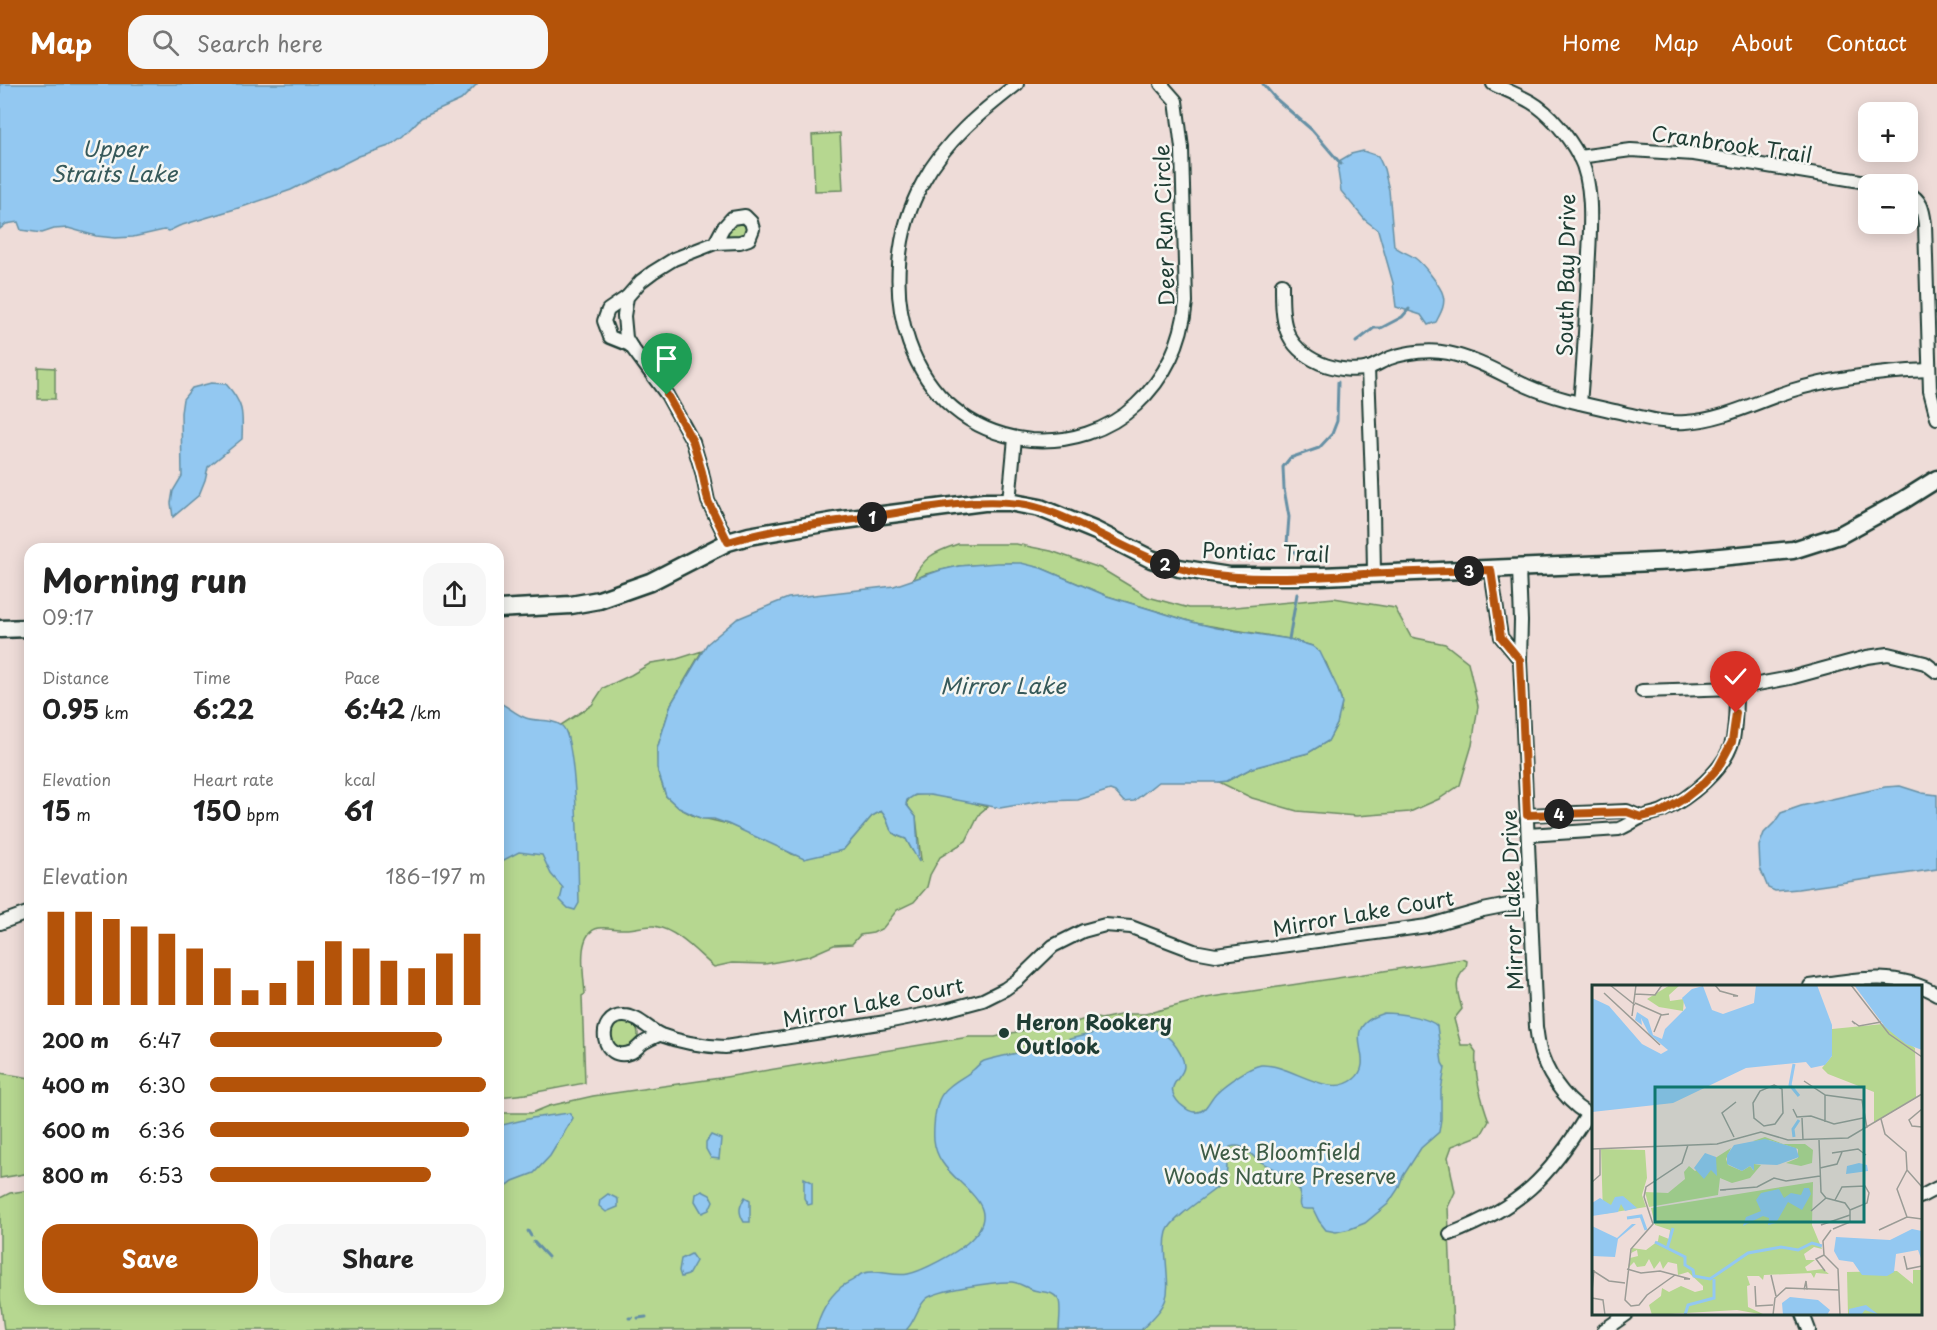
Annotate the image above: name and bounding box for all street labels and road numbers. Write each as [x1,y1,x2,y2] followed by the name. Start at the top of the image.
[1650,116,1814,170] street label: Cranbrook Trail
[1144,144,1182,306] street label: Deer Run Circle
[1548,193,1582,357] street label: South Bay Drive
[1202,533,1330,569] street label: Pontiac Trail
[1492,809,1530,991] street label: Mirror Lake Drive
[1270,880,1456,944] street label: Mirror Lake Court
[780,968,966,1034] street label: Mirror Lake Court

